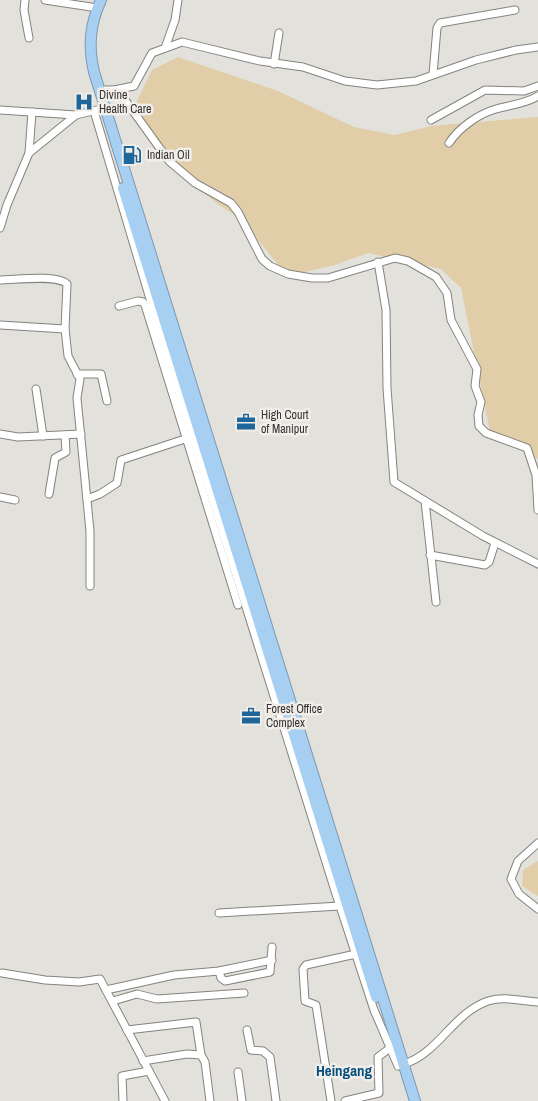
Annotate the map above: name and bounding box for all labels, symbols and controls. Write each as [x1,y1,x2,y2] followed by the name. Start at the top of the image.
[99,87,152,117] place label: Divine Health Care
[73,91,95,113] hospital icon: Divine Health Care
[121,144,143,166] fuel station icon: Indian Oil
[147,147,190,163] place label: Indian Oil
[261,407,309,437] place label: High Court of Manipur
[235,411,257,433] office icon: High Court of Manipur
[266,701,322,731] place label: Forest Office Complex
[240,705,262,727] office icon: Forest Office Complex
[316,1060,373,1081] district label: Heingang

